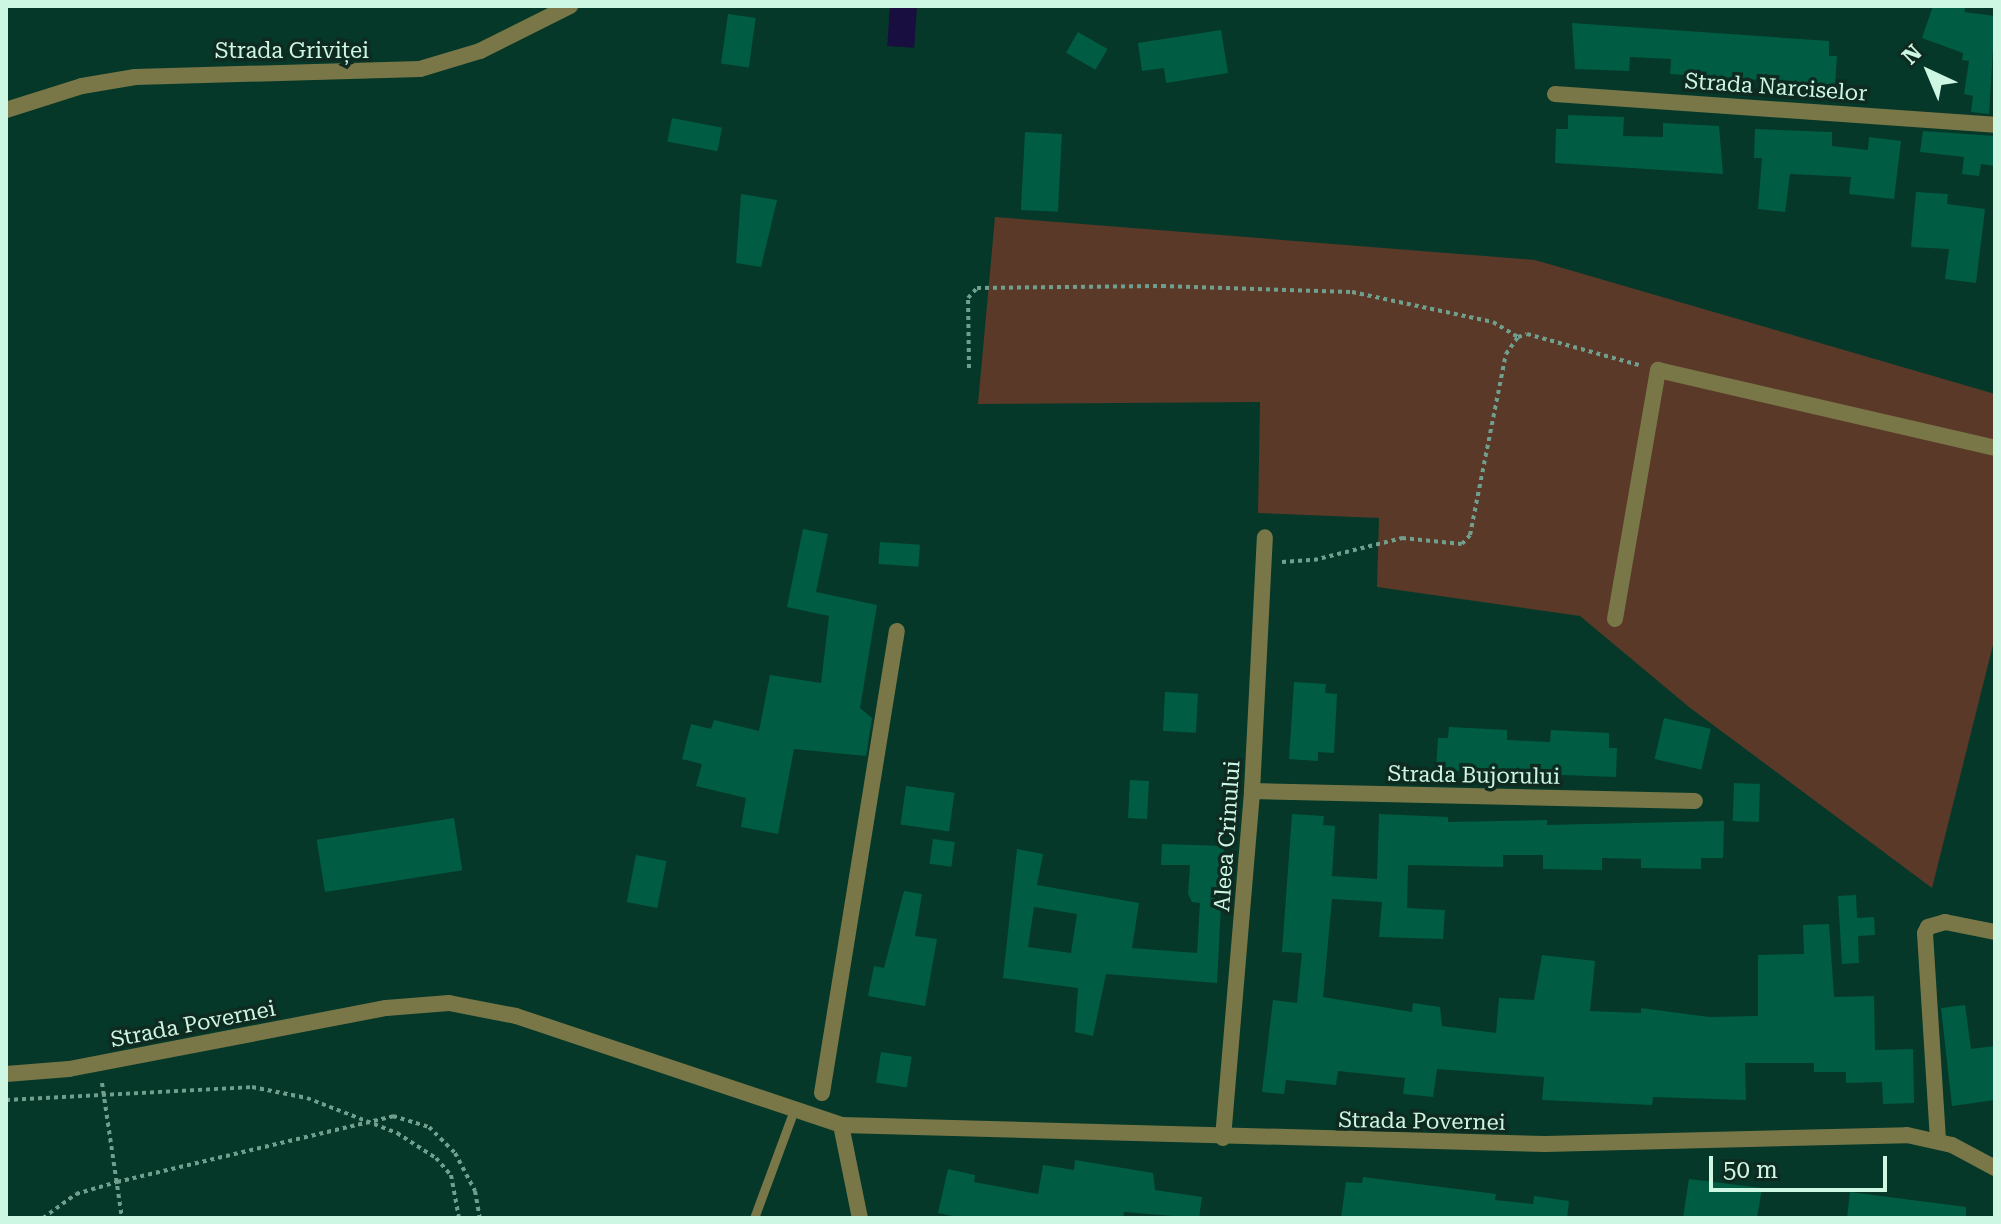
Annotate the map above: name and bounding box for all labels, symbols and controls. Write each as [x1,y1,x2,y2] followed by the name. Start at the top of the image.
[1889,32,1969,112] north arrow
[215,38,369,64] street label: Strada Griviței
[1897,40,1927,69] text: N
[1684,67,1868,107] street label: Strada Narciselor
[1209,760,1245,912] street label: Aleea Crinului
[1388,760,1560,790] street label: Strada Bujorului
[108,995,278,1053] street label: Strada Povernei
[1338,1106,1506,1136] street label: Strada Povernei
[1713,1140,1891,1190] scale bar
[1723,1156,1778,1184] text: 50 m

